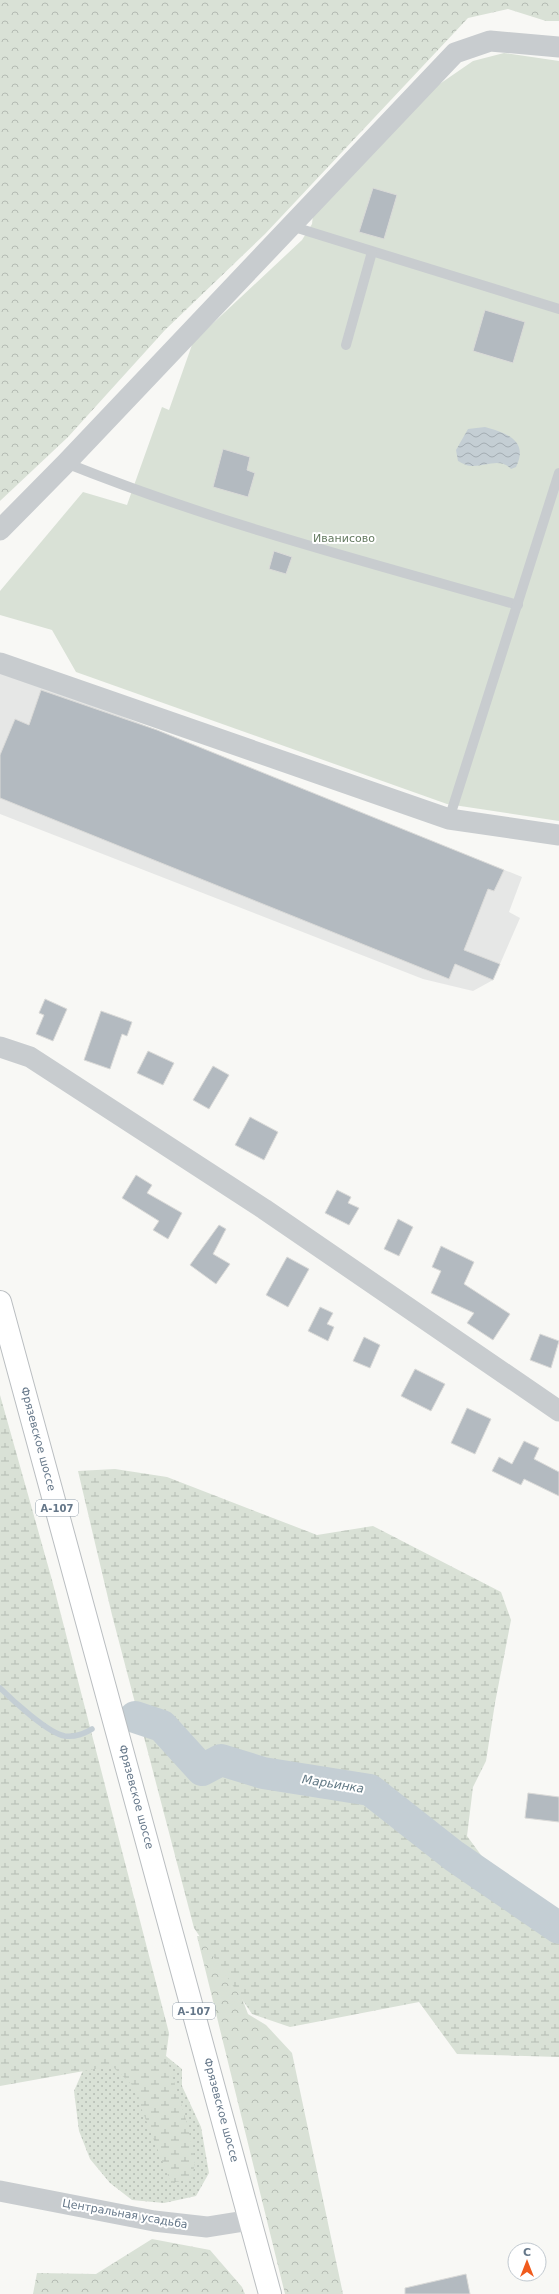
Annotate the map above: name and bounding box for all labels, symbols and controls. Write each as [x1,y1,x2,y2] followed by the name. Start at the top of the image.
[313,532,375,545] park label: Иванисово
[18,1385,58,1493] street label: Фрязевское шоссе
[36,1500,78,1516] road number: А-107
[116,1743,156,1851] street label: Фрязевское шоссе
[301,1772,365,1796] water label: Марьинка
[173,2003,215,2019] road number: А-107
[201,2056,241,2164] street label: Фрязевское шоссе
[61,2197,189,2231] street label: Центральная усадьба
[507,2242,547,2282] north arrow
[523,2246,531,2259] text: С

